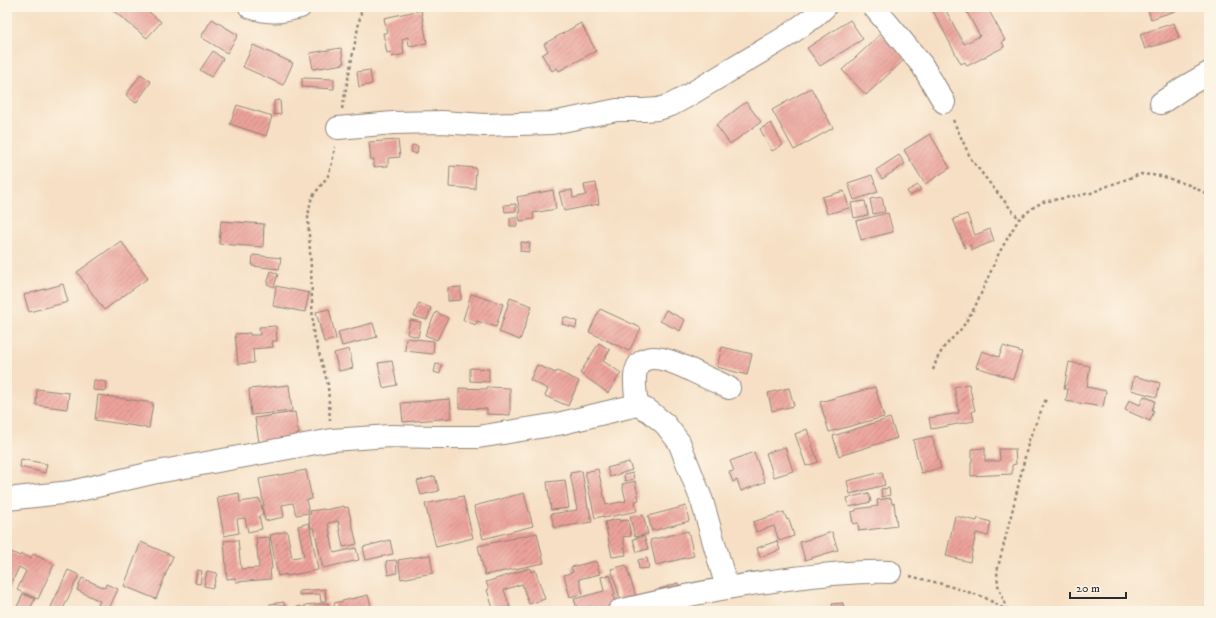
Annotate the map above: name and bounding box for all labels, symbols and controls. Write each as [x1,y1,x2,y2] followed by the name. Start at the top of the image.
[1070,574,1126,600] scale bar
[1076,581,1100,596] text: 20 m

